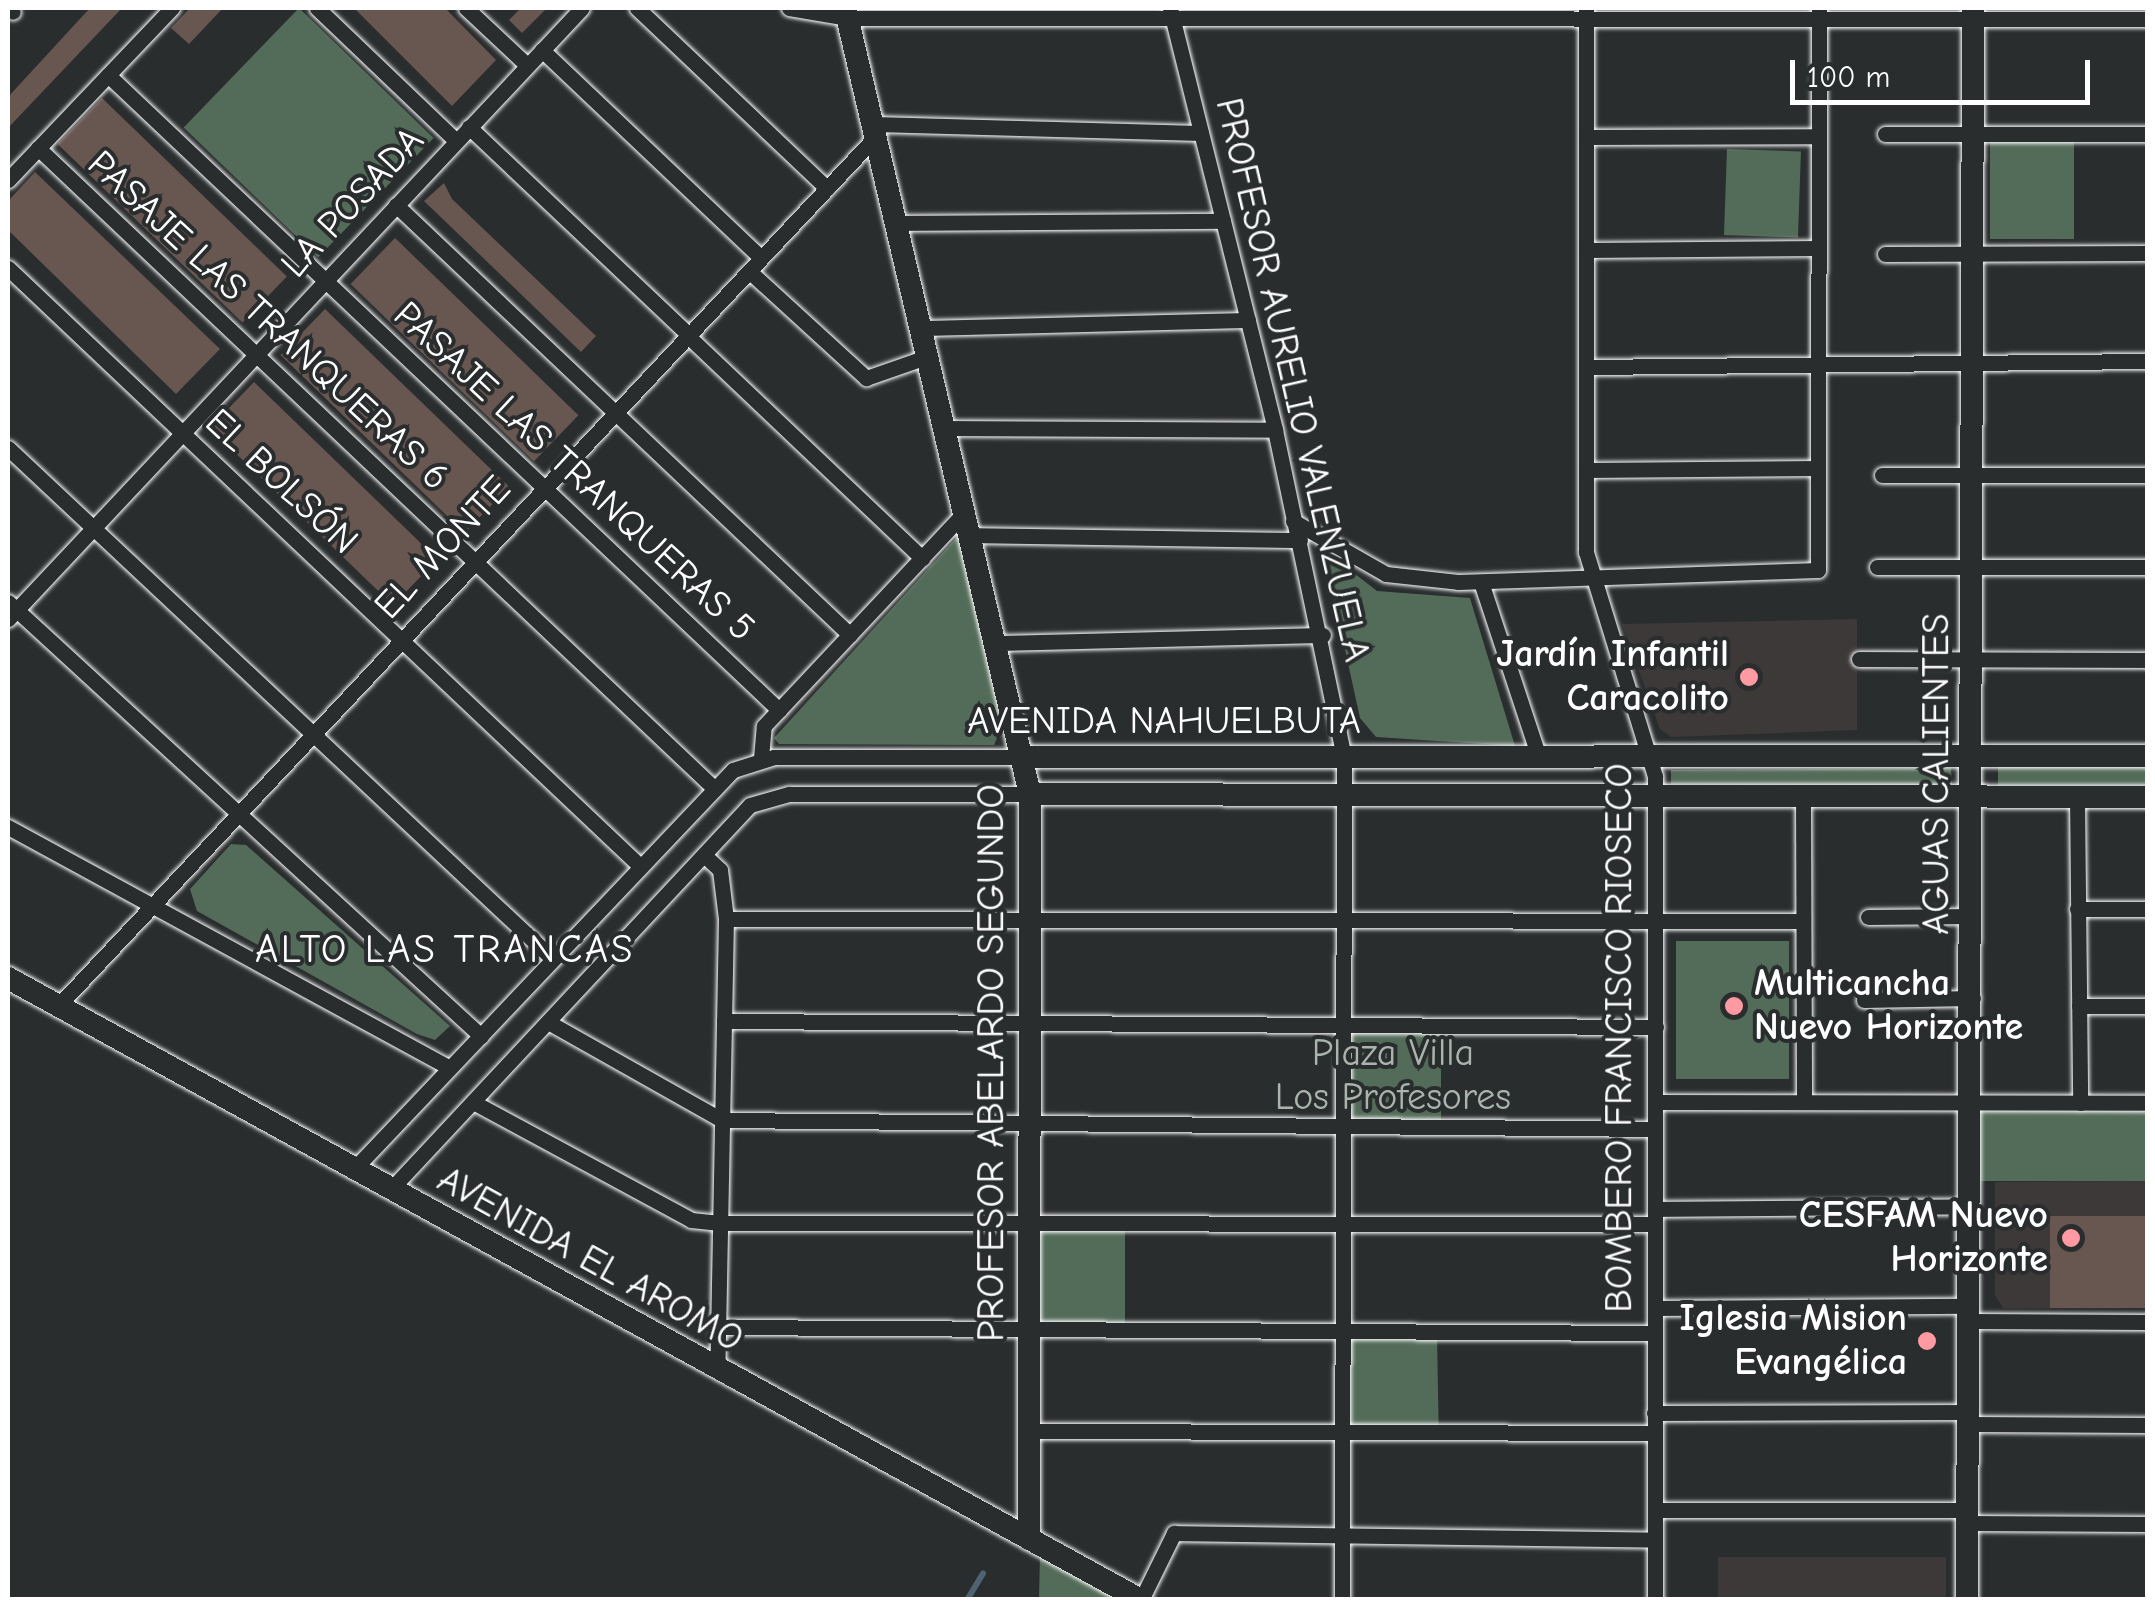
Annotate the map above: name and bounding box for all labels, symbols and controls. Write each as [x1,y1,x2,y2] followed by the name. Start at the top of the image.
[1795,40,2095,102] scale bar
[1807,60,1890,95] text: 100 m
[1205,94,1379,666] street label: PROFESOR AURELIO VALENZUELA
[272,119,434,287] street label: LA POSADA
[78,142,458,500] street label: PASAJE LAS TRANQUERAS 6
[384,293,764,651] street label: PASAJE LAS TRANQUERAS 5
[195,400,367,564] street label: EL BOLSÓN
[365,467,521,629] street label: EL MONTE
[1914,613,1960,935] street label: AGUAS CALIENTES
[1496,632,1729,722] place label: Jardín Infantil Caracolito
[1738,666,1760,688] marker: Jardín Infantil Caracolito
[967,699,1361,745] street label: AVENIDA NAHUELBUTA
[1597,763,1643,1313] street label: BOMBERO FRANCISCO RIOSECO
[969,784,1015,1342] street label: PROFESOR ABELARDO SEGUNDO
[255,925,635,973] district label: ALTO LAS TRANCAS
[1754,961,2023,1050] place label: Multicancha Nuevo Horizonte
[1723,995,1745,1017] marker: Multicancha Nuevo Horizonte
[1275,1031,1511,1120] park label: Plaza Villa Los Profesores
[429,1157,751,1363] street label: AVENIDA EL AROMO
[1799,1193,2048,1282] place label: CESFAM Nuevo Horizonte
[2058,1225,2084,1251] marker: CESFAM Nuevo Horizonte
[1679,1296,1907,1386] place label: Iglesia Mision Evangélica
[1916,1330,1938,1352] marker: Iglesia Mision Evangélica

